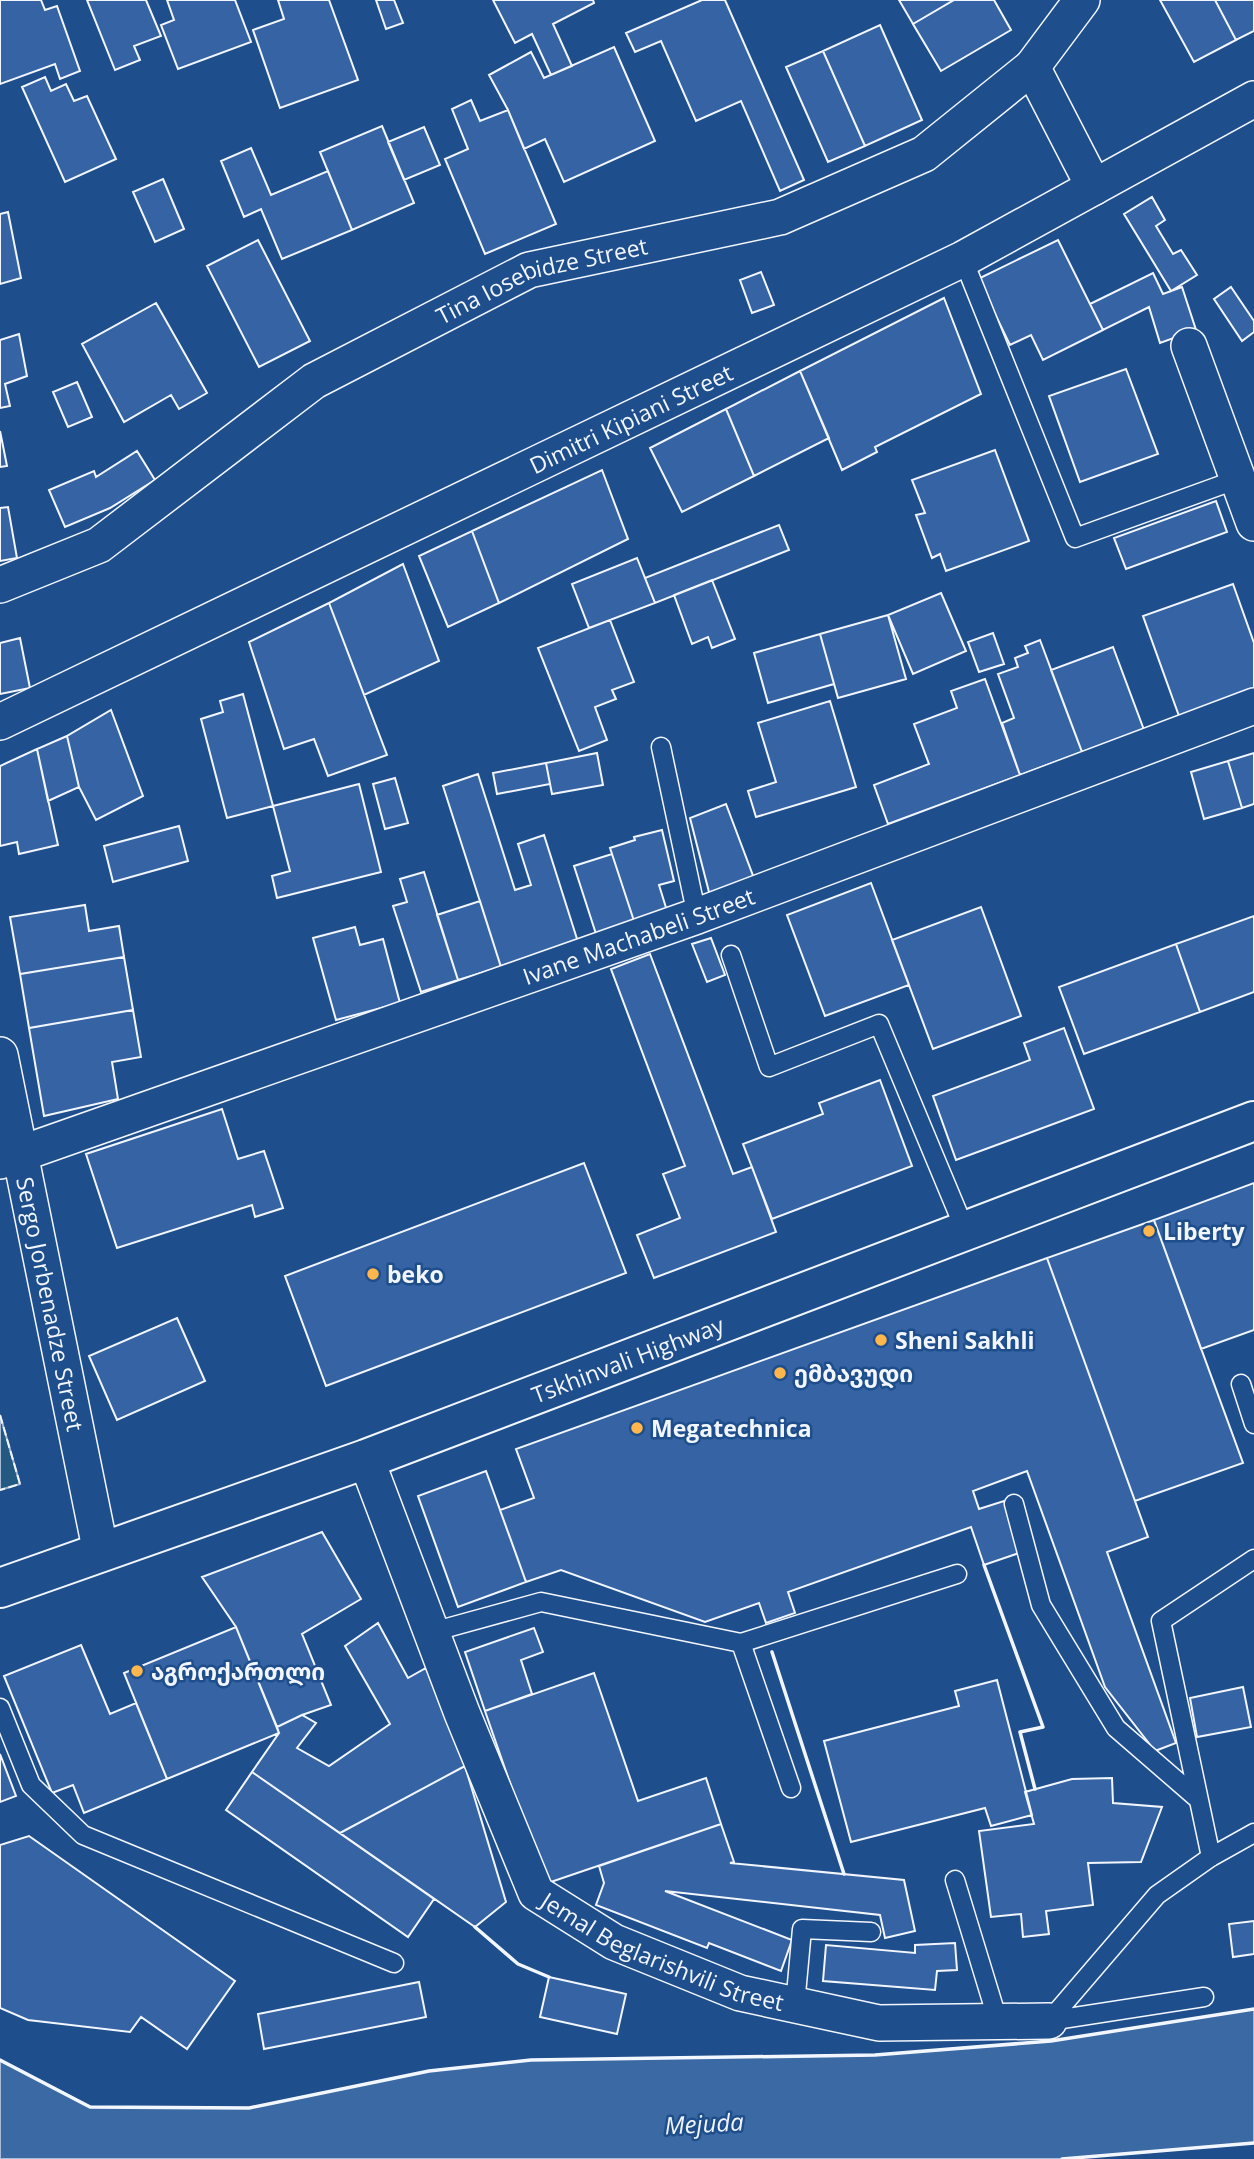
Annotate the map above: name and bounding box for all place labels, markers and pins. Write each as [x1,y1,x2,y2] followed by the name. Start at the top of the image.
[1163,1215,1246,1247] place label: Liberty
[1141,1223,1157,1239] marker: Liberty
[387,1258,444,1290] place label: beko
[365,1266,381,1282] marker: beko
[895,1324,1034,1356] place label: Sheni Sakhli
[873,1332,889,1348] marker: Sheni Sakhli
[794,1357,913,1389] place label: ემბავუდი
[772,1365,788,1381] marker: ემბავუდი
[651,1412,812,1444] place label: Megatechnica
[629,1420,645,1436] marker: Megatechnica
[151,1655,325,1687] place label: აგროქართლი
[129,1663,145,1679] marker: აგროქართლი

